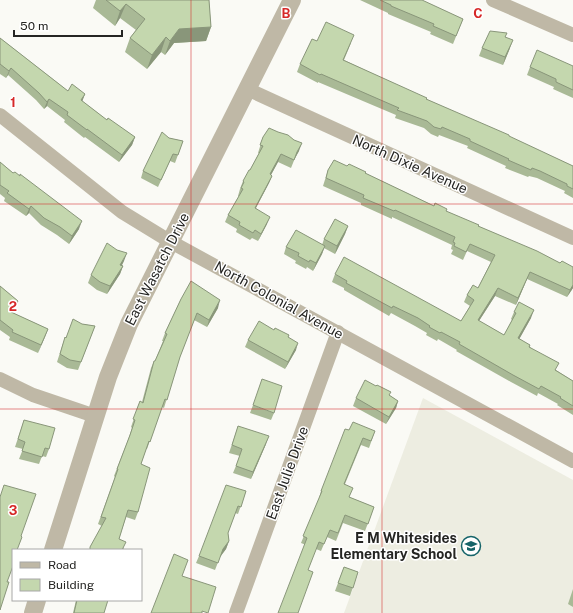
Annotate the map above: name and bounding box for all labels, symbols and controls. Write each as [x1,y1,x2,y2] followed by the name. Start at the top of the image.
[282,6,291,21] text: B
[473,6,483,21] text: C
[14,12,122,38] scale bar
[20,19,48,33] text: 50 m
[10,95,16,110] text: 1
[350,131,470,197] street label: North Dixie Avenue
[122,210,192,328] street label: East Wasatch Drive
[212,258,346,342] street label: North Colonial Avenue
[9,299,17,314] text: 2
[263,424,311,522] street label: East Julie Drive
[9,503,18,518] text: 3
[330,530,457,562] place label: E M Whitesides Elementary School
[460,535,482,557] school or university icon: E M Whitesides Elementary School
[12,549,142,601] legend
[48,558,76,572] text: Road
[48,578,94,592] text: Building

